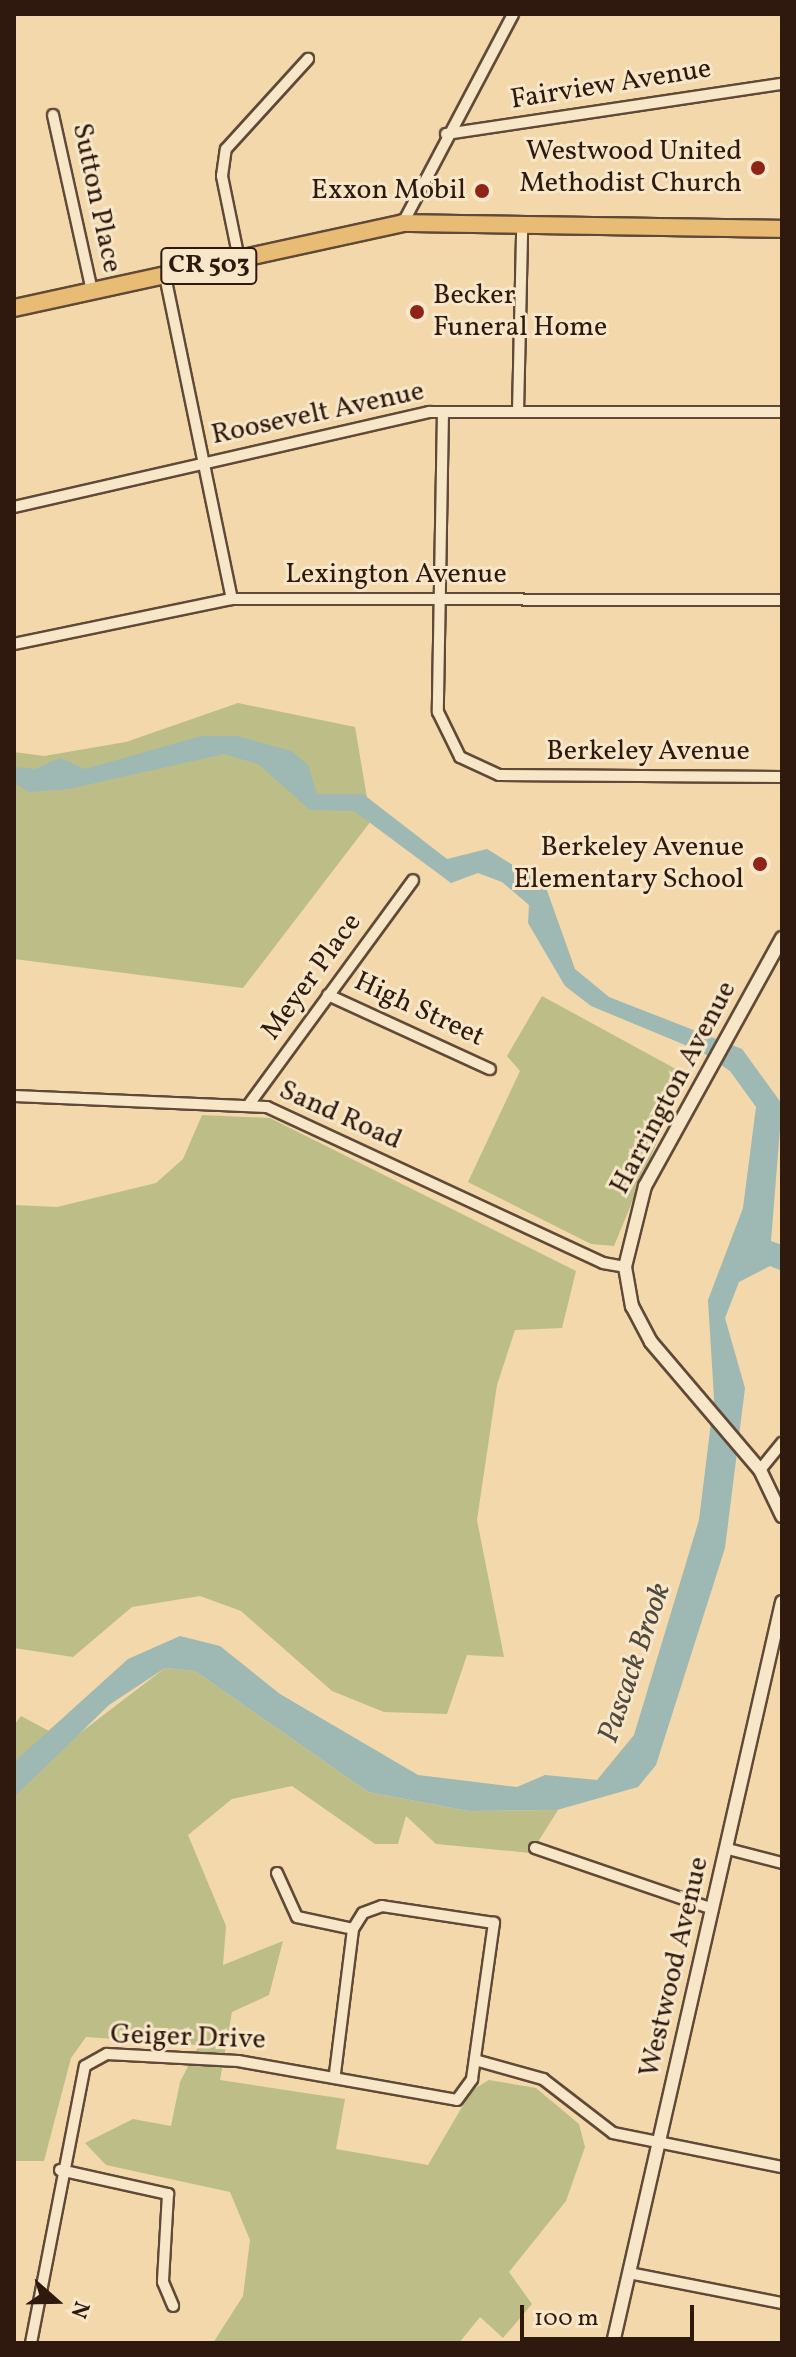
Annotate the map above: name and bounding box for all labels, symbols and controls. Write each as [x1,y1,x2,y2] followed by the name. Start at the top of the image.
[508,52,714,118] street label: Fairview Avenue
[64,120,128,276] street label: Sutton Place
[519,135,742,201] place label: Westwood United Methodist Church
[749,159,767,177] marker: Westwood United Methodist Church
[311,174,466,208] place label: Exxon Mobil
[473,182,491,200] marker: Exxon Mobil
[159,244,259,288] road number: CR 503
[433,279,607,345] place label: Becker Funeral Home
[408,303,426,321] marker: Becker Funeral Home
[209,375,427,453] street label: Roosevelt Avenue
[285,558,507,592] street label: Lexington Avenue
[546,735,750,769] street label: Berkeley Avenue
[513,831,744,897] place label: Berkeley Avenue Elementary School
[751,855,769,873] marker: Berkeley Avenue Elementary School
[255,907,369,1047] street label: Meyer Place
[349,965,489,1055] street label: High Street
[604,976,744,1200] street label: Harrington Avenue
[273,1074,407,1158] street label: Sand Road
[591,1578,679,1748] water label: Pascack Brook
[633,1854,717,2080] street label: Westwood Avenue
[110,2018,266,2058] street label: Geiger Drive
[16,2261,96,2341] north arrow
[524,2289,698,2339] scale bar
[62,2297,96,2322] text: N
[534,2302,599,2336] text: 100 m

